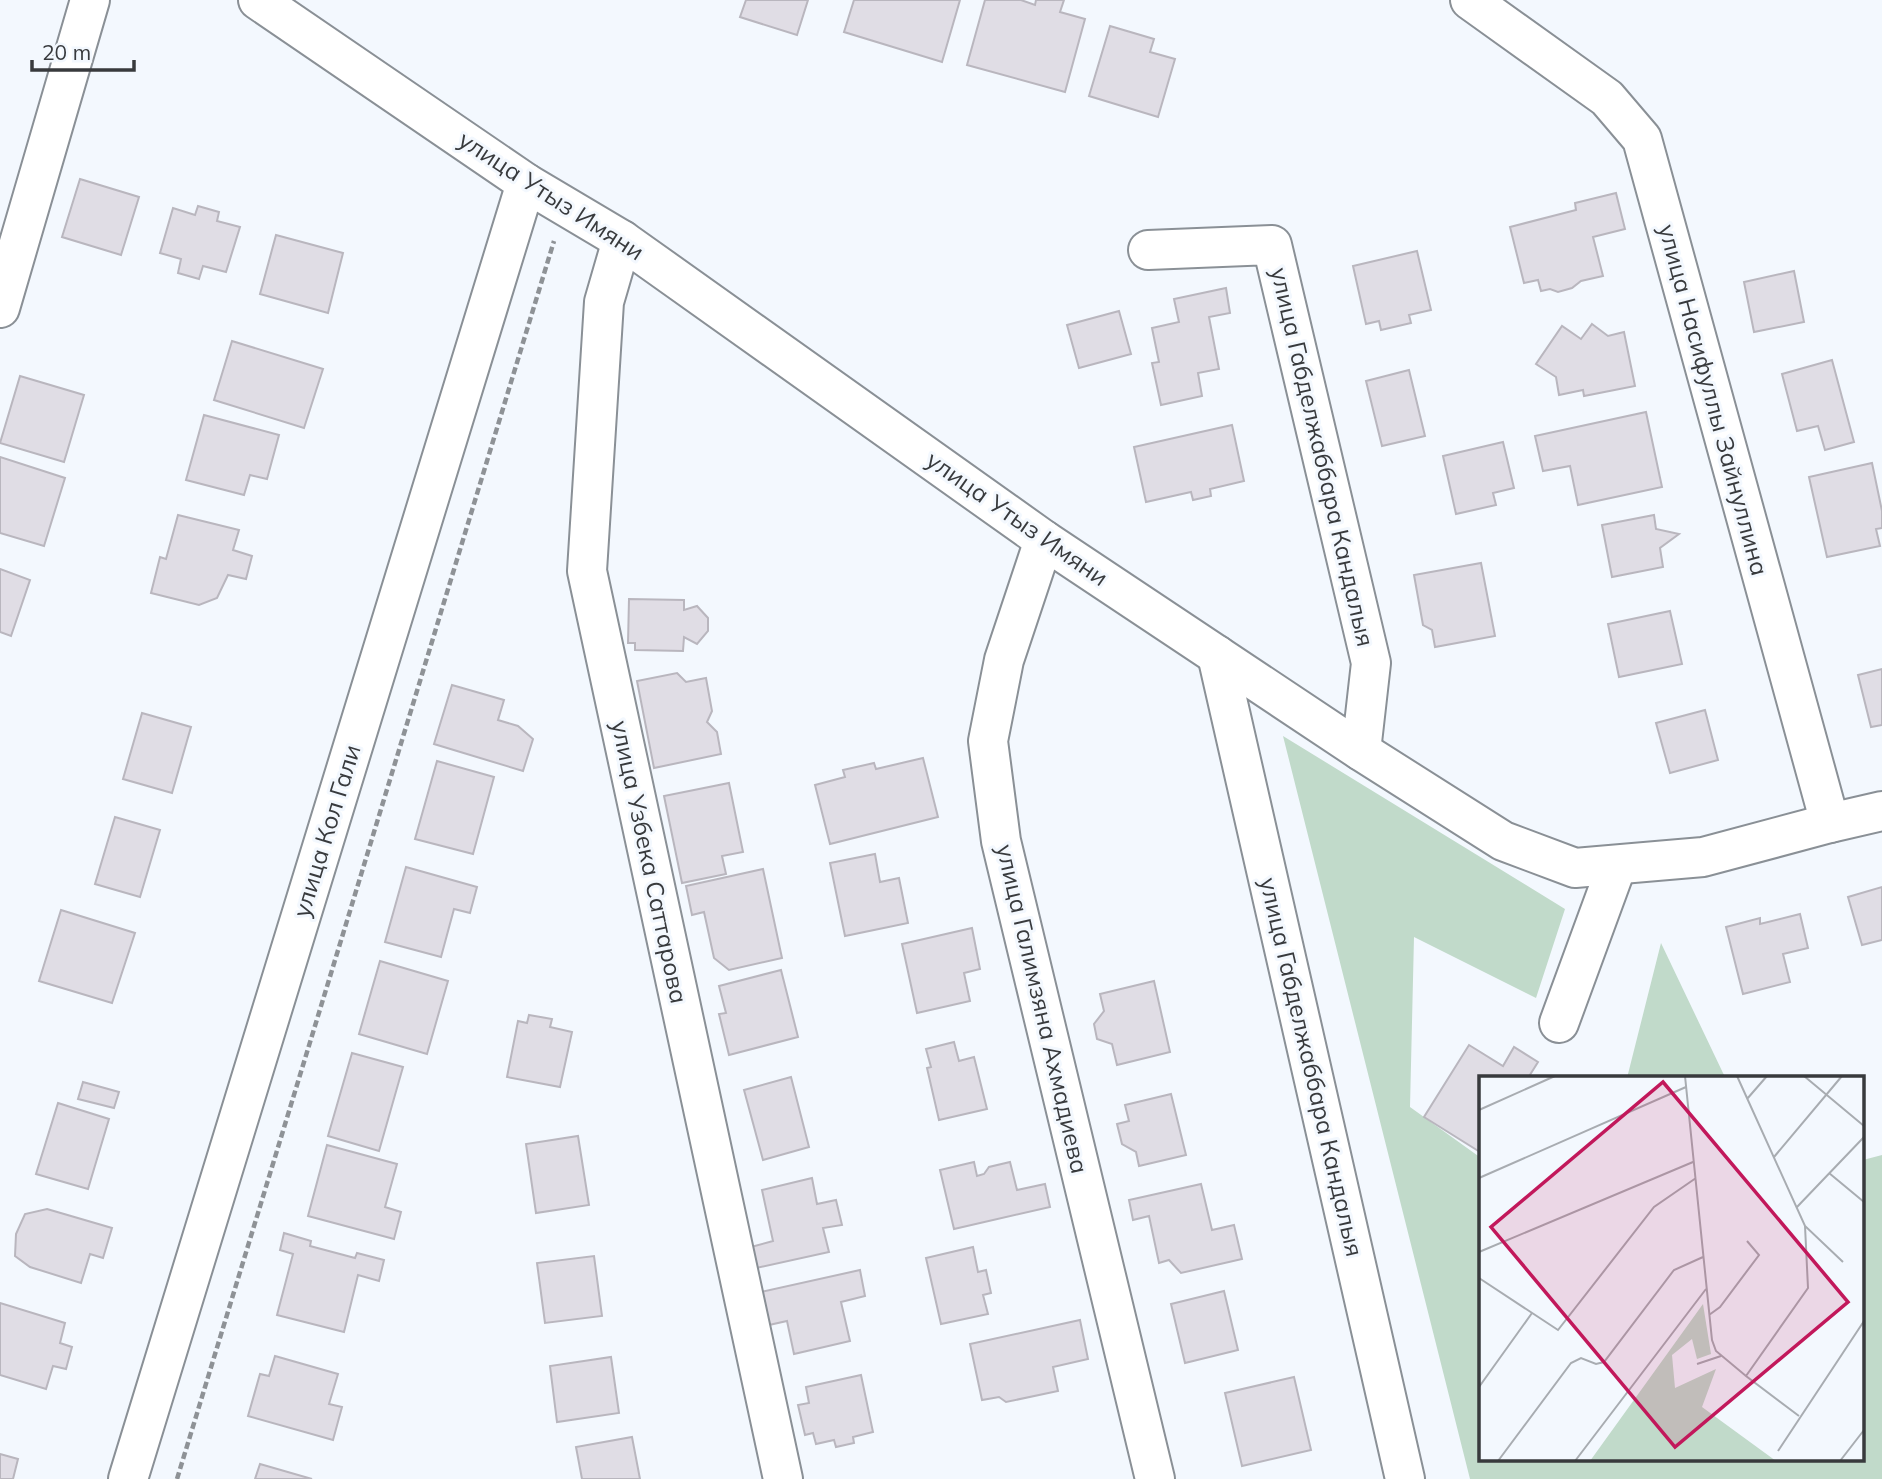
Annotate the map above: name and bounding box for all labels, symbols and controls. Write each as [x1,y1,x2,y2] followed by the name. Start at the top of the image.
[32,28,133,72] scale bar
[42,39,91,65] text: 20 m
[453,124,650,266] street label: улица Утыз Имяни
[1653,221,1775,579] street label: улица Насифуллы Зайнуллина
[1265,264,1381,649] street label: улица Габделжаббара Кандалыя
[921,444,1114,592] street label: улица Утыз Имяни
[605,717,695,1006] street label: улица Узбека Саттарова
[286,741,367,921] street label: улица Кол Гали
[990,841,1096,1176] street label: улица Галимзяна Ахмадиева
[1254,874,1370,1259] street label: улица Габделжаббара Кандалыя
[1479,1076,1864,1462] inset map

